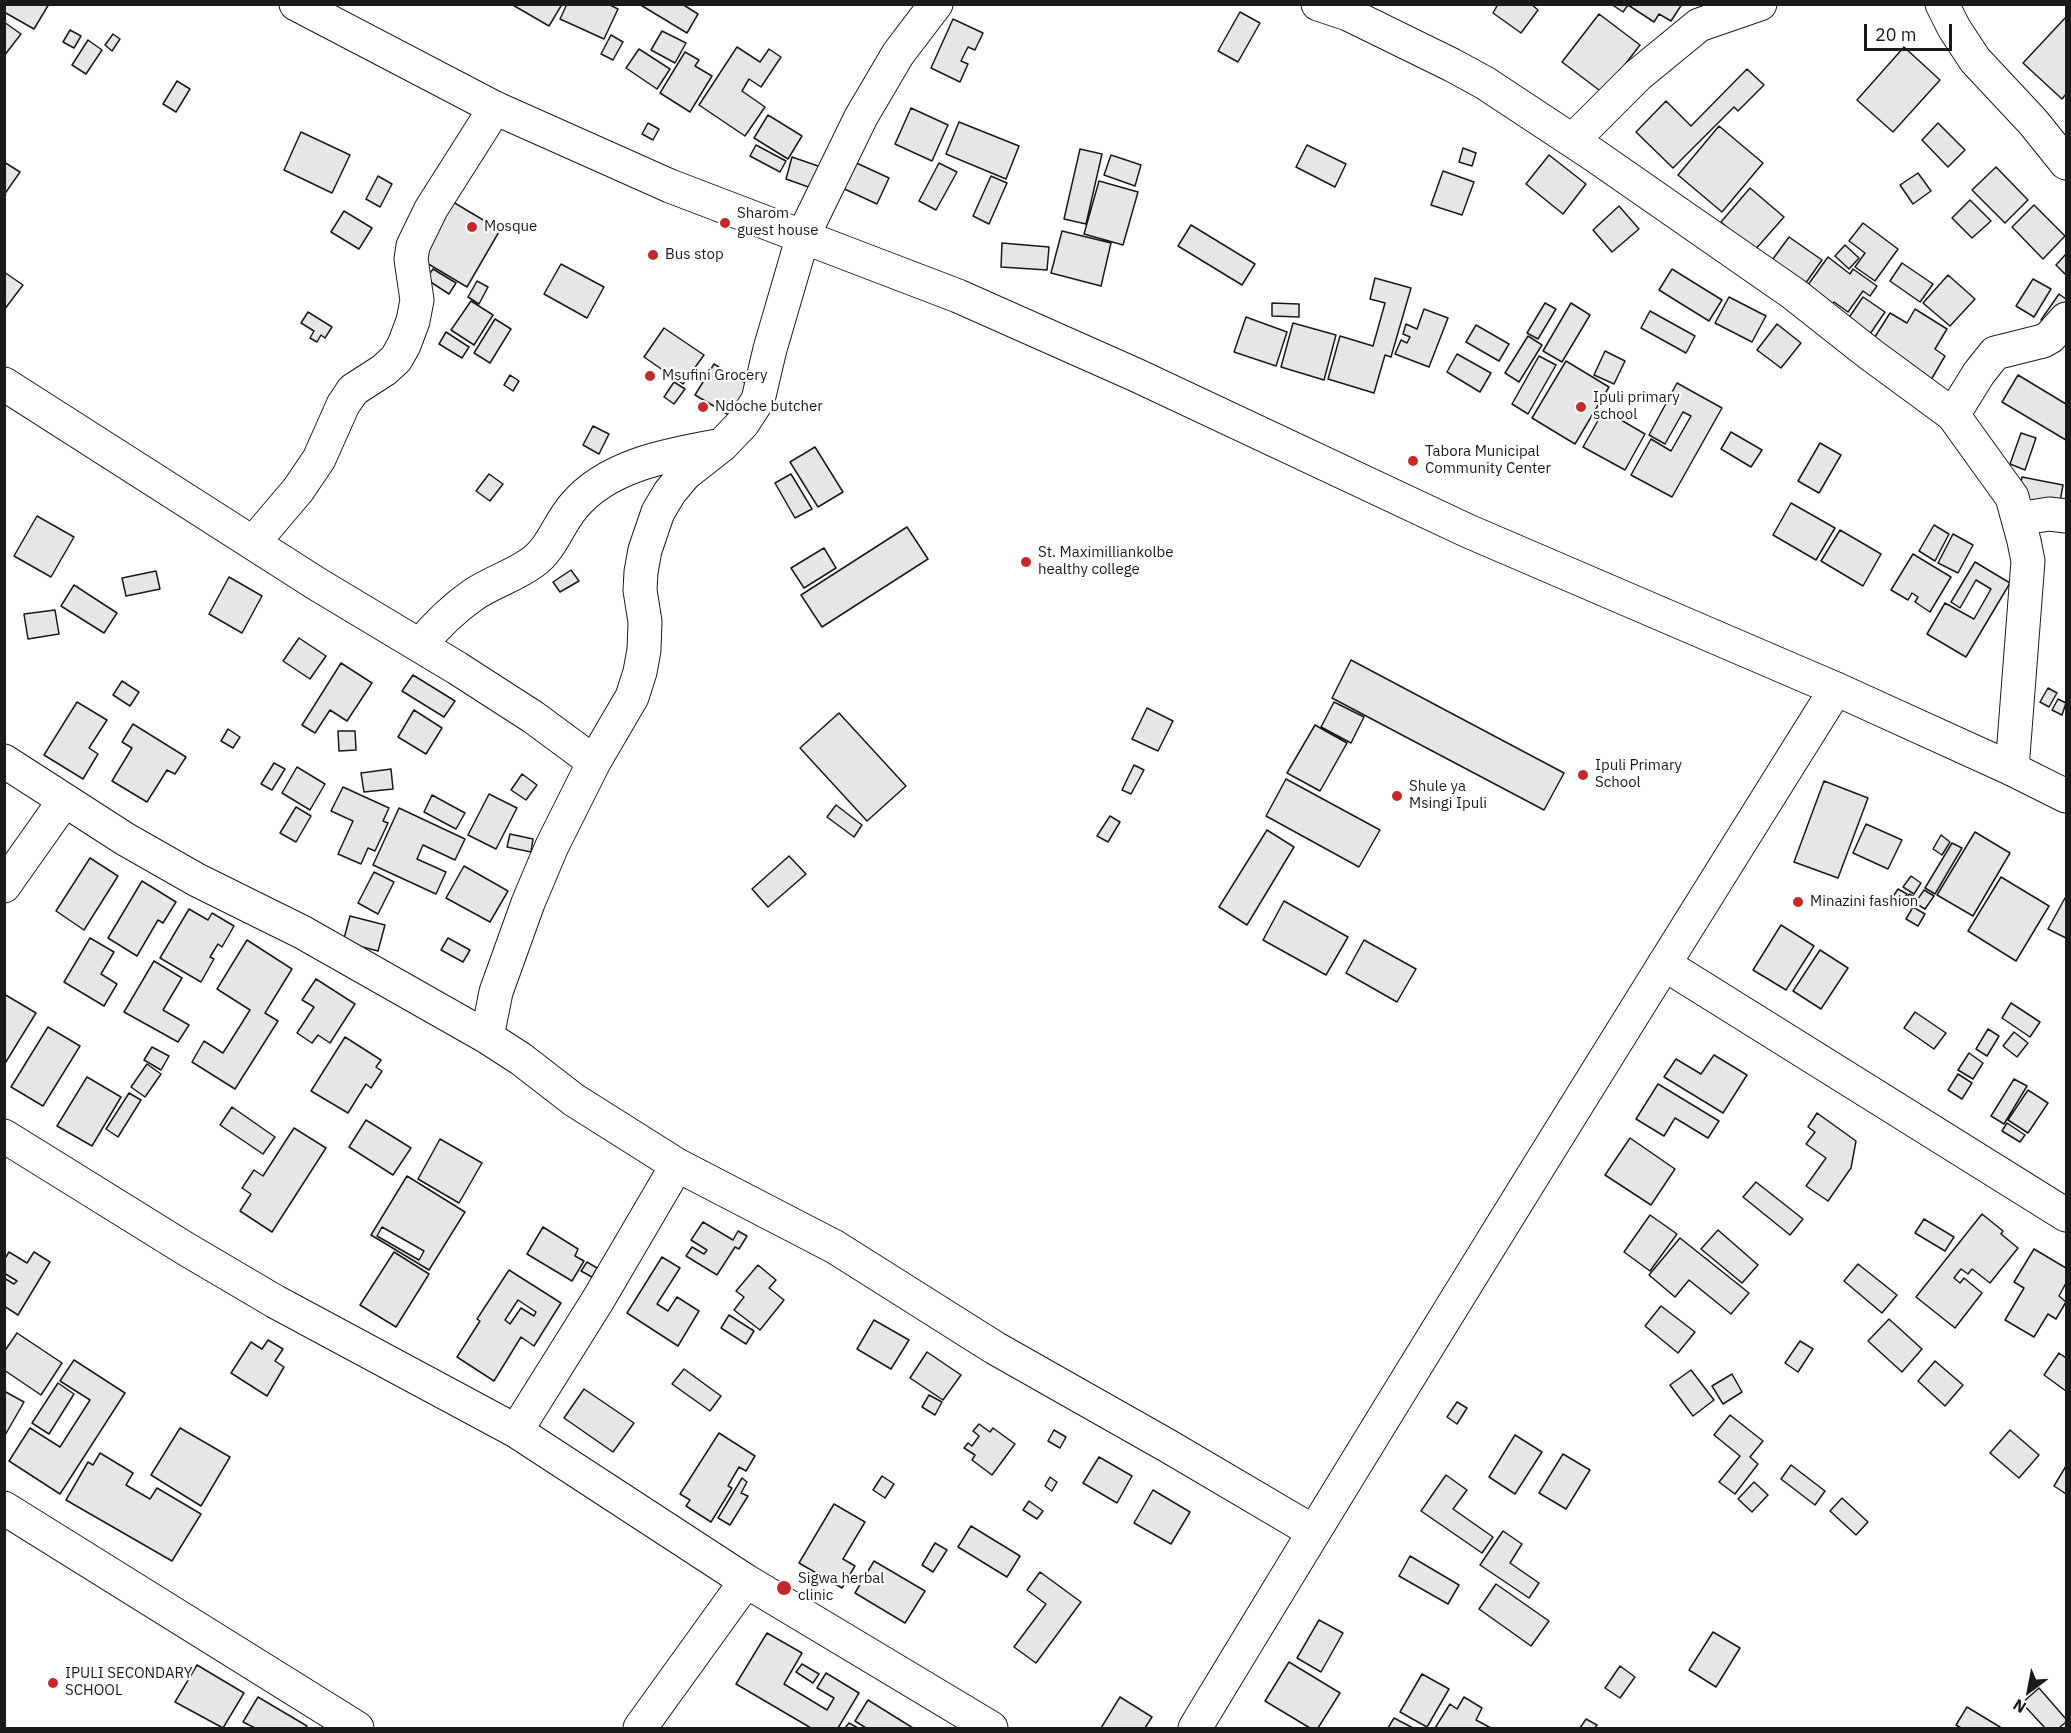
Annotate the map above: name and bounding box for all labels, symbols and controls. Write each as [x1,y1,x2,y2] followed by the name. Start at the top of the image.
[1867,12,1956,50] scale bar
[1875,23,1917,46] text: 20 m
[737,205,819,240] place label: Sharom guest house
[718,216,732,230] marker: Sharom guest house
[484,218,537,236] place label: Mosque
[465,220,479,234] marker: Mosque
[665,246,724,264] place label: Bus stop
[646,248,660,262] marker: Bus stop
[662,367,767,385] place label: Msufini Grocery
[643,369,657,383] marker: Msufini Grocery
[1593,389,1680,424] place label: Ipuli primary school
[715,398,823,416] place label: Ndoche butcher
[696,400,710,414] marker: Ndoche butcher
[1574,400,1588,414] marker: Ipuli primary school
[1425,443,1551,478] place label: Tabora Municipal Community Center
[1406,454,1420,468] marker: Tabora Municipal Community Center
[1038,544,1173,579] place label: St. Maximilliankolbe healthy college
[1019,555,1033,569] marker: St. Maximilliankolbe healthy college
[1595,757,1682,792] place label: Ipuli Primary School
[1576,768,1590,782] marker: Ipuli Primary School
[1409,778,1487,813] place label: Shule ya Msingi Ipuli
[1390,789,1404,803] marker: Shule ya Msingi Ipuli
[1810,893,1918,911] place label: Minazini fashion
[1791,895,1805,909] marker: Minazini fashion
[798,1570,884,1605] place label: Sigwa herbal clinic
[775,1579,793,1597] marker: Sigwa herbal clinic
[1999,1661,2059,1721] north arrow
[65,1665,193,1700] place label: IPULI SECONDARY SCHOOL
[46,1676,60,1690] marker: IPULI SECONDARY SCHOOL
[2009,1695,2030,1718] text: N

